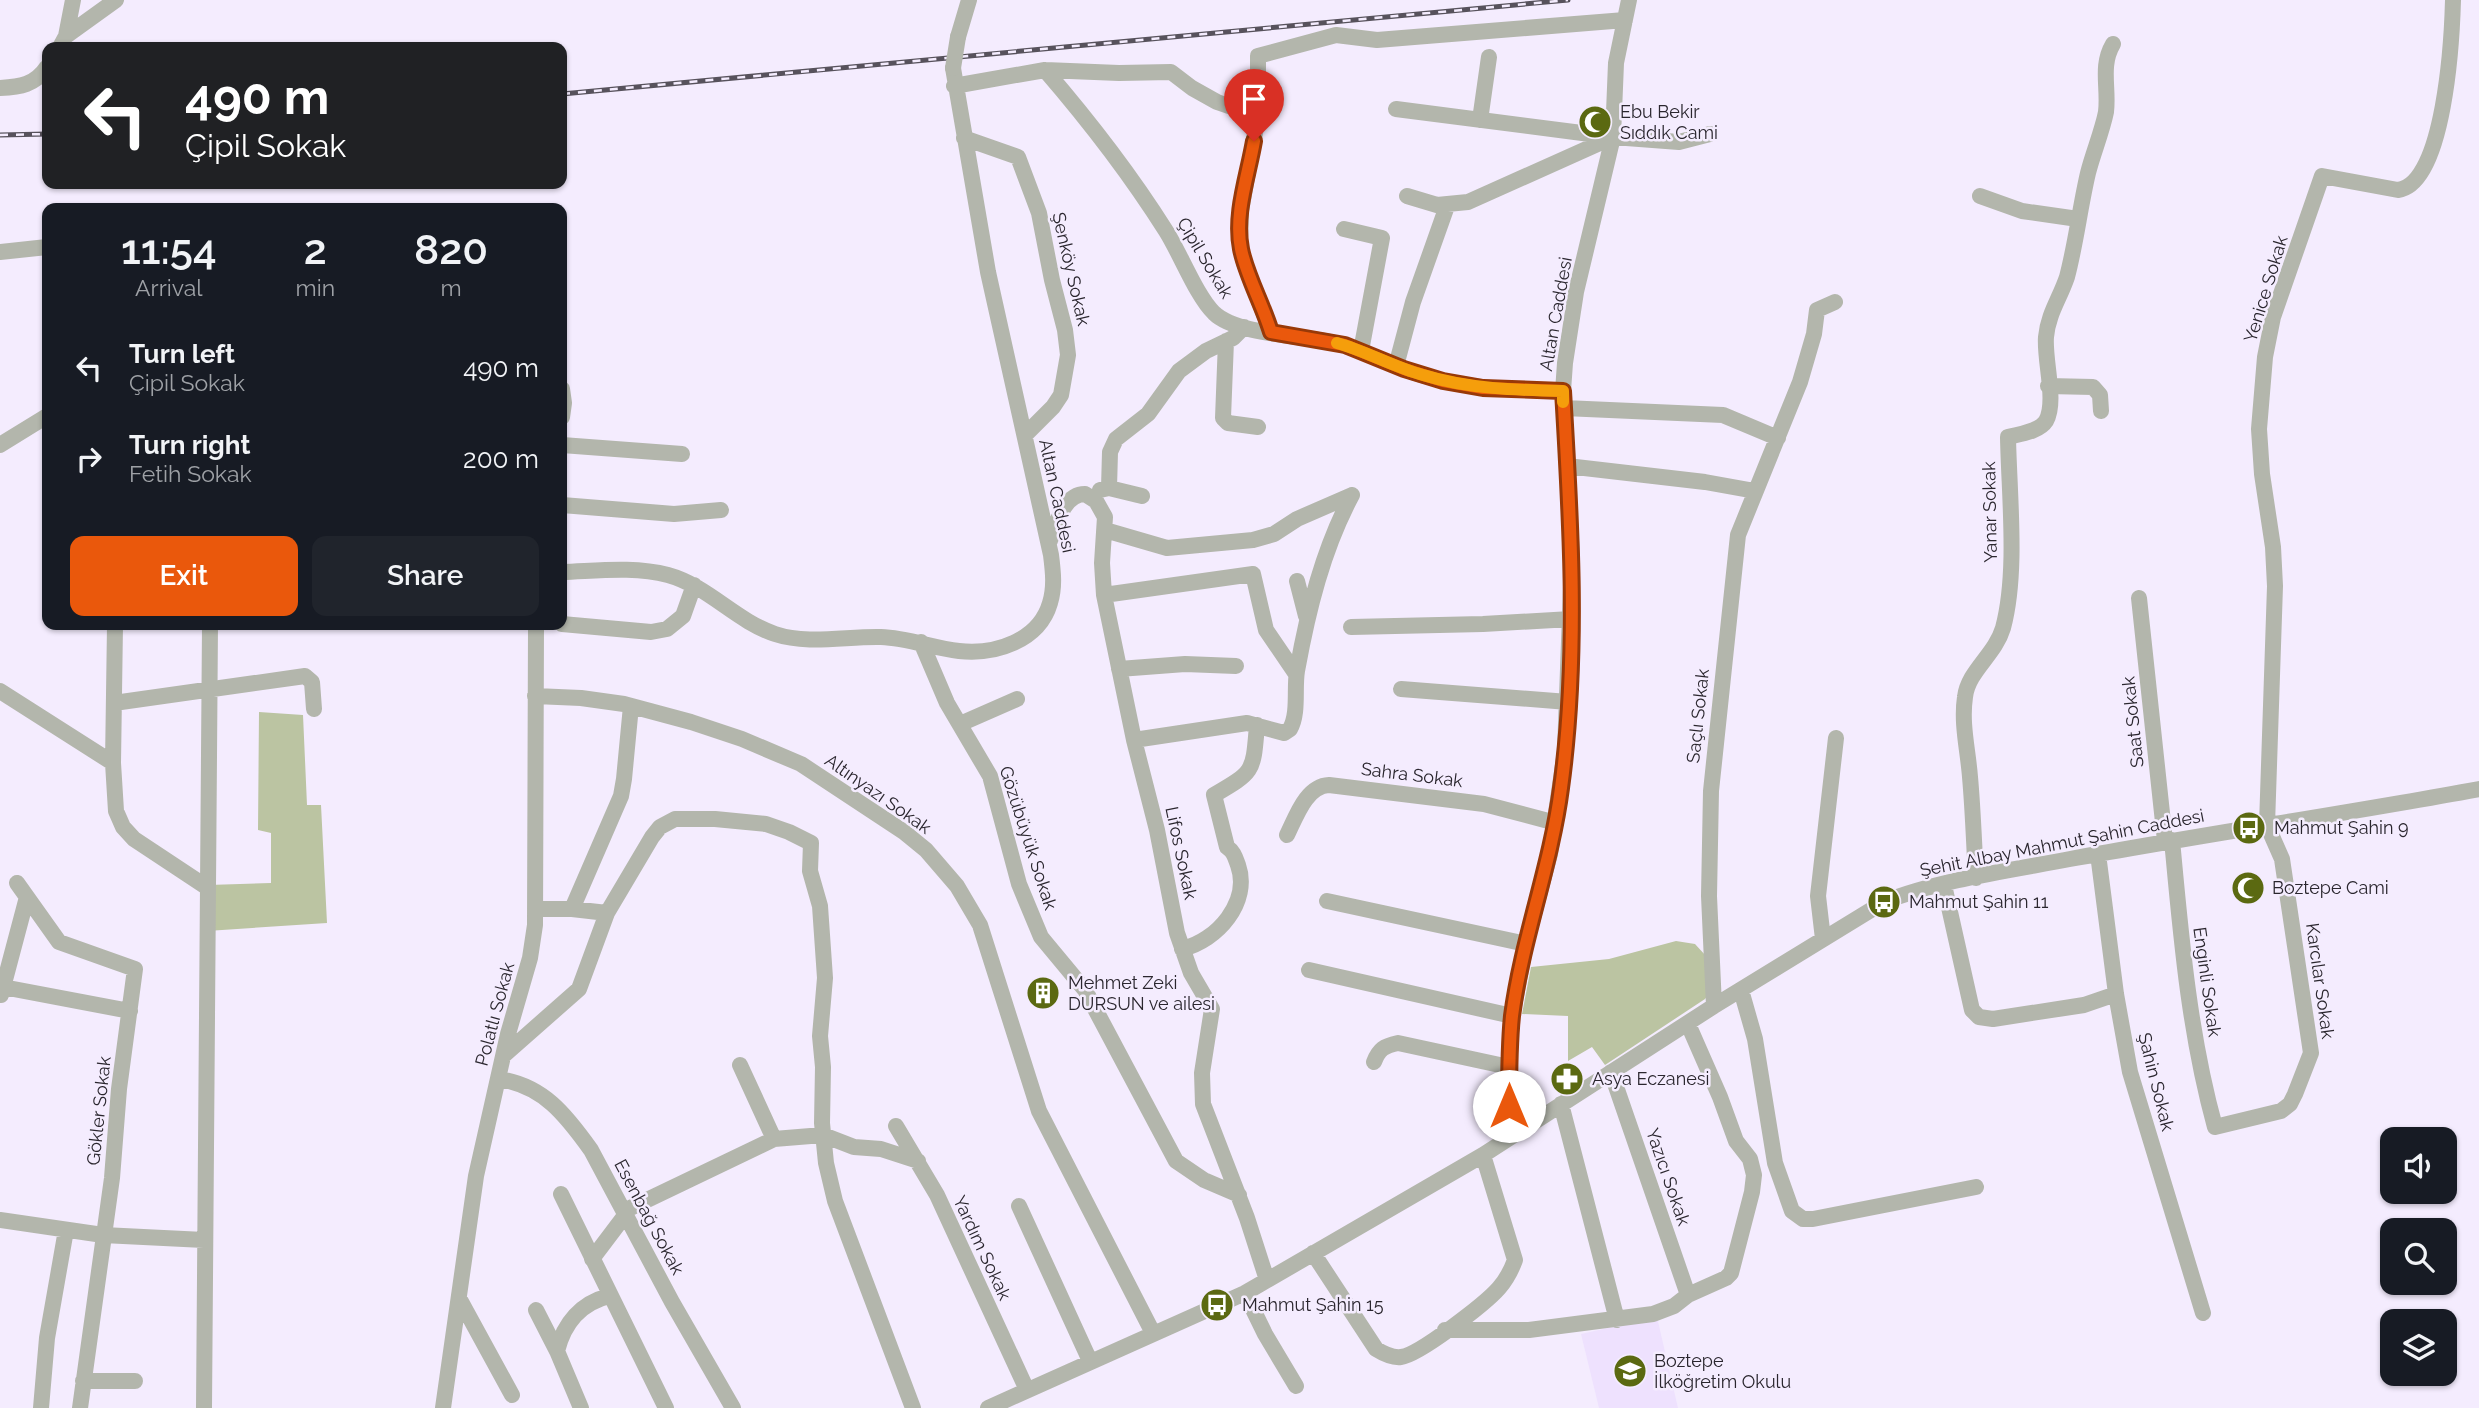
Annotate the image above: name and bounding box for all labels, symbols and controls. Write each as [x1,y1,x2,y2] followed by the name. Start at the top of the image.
[185,68,329,125] text: 490 m
[1224,69,1284,141] pin
[70,70,161,161] icon: left
[1235,80,1273,118] icon: arrive
[1620,101,1718,143] place label: Ebu Bekir Sıddık Cami
[1576,103,1614,141] mosque icon: Ebu Bekir Sıddık Cami
[185,127,346,164] text: Çipil Sokak
[1048,210,1095,328] street label: Şenköy Sokak
[1173,213,1238,302] street label: Çipil Sokak
[121,225,217,274] text: 11:54
[304,225,327,274] text: 2
[414,225,488,274] text: 820
[2239,233,2292,345] street label: Yenice Sokak
[1535,255,1576,373] street label: Altan Caddesi
[135,274,203,301] text: Arrival
[296,274,335,301] text: min
[440,274,462,301] text: m
[129,339,235,369] text: Turn left
[70,349,108,387] icon: left
[463,353,539,383] text: 490 m
[129,369,245,396] text: Çipil Sokak
[129,430,250,460] text: Turn right
[1035,437,1080,555] street label: Altan Caddesi
[70,440,108,478] icon: right
[463,444,539,474] text: 200 m
[129,460,252,487] text: Fetih Sokak
[1978,461,2001,563] street label: Yanar Sokak
[70,536,298,616] button: Exit
[312,536,539,616] button: Share
[1682,667,1713,764] street label: Saçlı Sokak
[2117,675,2148,769] street label: Saat Sokak
[821,749,936,838] street label: Altınyazı Sokak
[1360,758,1465,791] street label: Sahra Sokak
[995,763,1062,913] street label: Gözübüyük Sokak
[1161,804,1202,902] street label: Lifos Sokak
[1918,805,2206,880] street label: Şehit Albay Mahmut Şahin Caddesi
[2230,809,2268,847] bus stop icon: Mahmut Şahin 9
[2274,817,2409,838] place label: Mahmut Şahin 9
[2229,869,2267,907] mosque icon: Boztepe Cami
[2272,877,2389,898] place label: Boztepe Cami
[1865,883,1903,921] bus stop icon: Mahmut Şahin 11
[1909,891,2049,912] place label: Mahmut Şahin 11
[2302,922,2339,1041] street label: Karcılar Sokak
[2189,926,2226,1039] street label: Enginli Sokak
[471,959,519,1068] street label: Polatlı Sokak
[1068,972,1215,1014] place label: Mehmet Zeki DURSUN ve ailesi
[1024,974,1062,1012] building icon: Mehmet Zeki DURSUN ve ailesi
[2134,1030,2179,1134] street label: Şahin Sokak
[82,1055,115,1167] street label: Gökler Sokak
[1548,1060,1586,1098] pharmacy icon: Asya Eczanesi
[1592,1068,1709,1089] place label: Asya Eczanesi
[1472,1069,1546,1143] position arrow
[1642,1125,1695,1229] street label: Yazıcı Sokak
[2380,1127,2457,1386] map controls
[2380,1127,2457,1204] button: sound
[610,1155,689,1279] street label: Esenbağ Sokak
[949,1192,1016,1304] street label: Yardım Sokak
[2380,1218,2457,1295] button: search
[1198,1286,1236,1324] bus stop icon: Mahmut Şahin 15
[1242,1294,1384,1315] place label: Mahmut Şahin 15
[2380,1309,2457,1386] button: layers
[1654,1350,1791,1392] place label: Boztepe İlköğretim Okulu
[1611,1352,1649,1390] school or university icon: Boztepe İlköğretim Okulu

